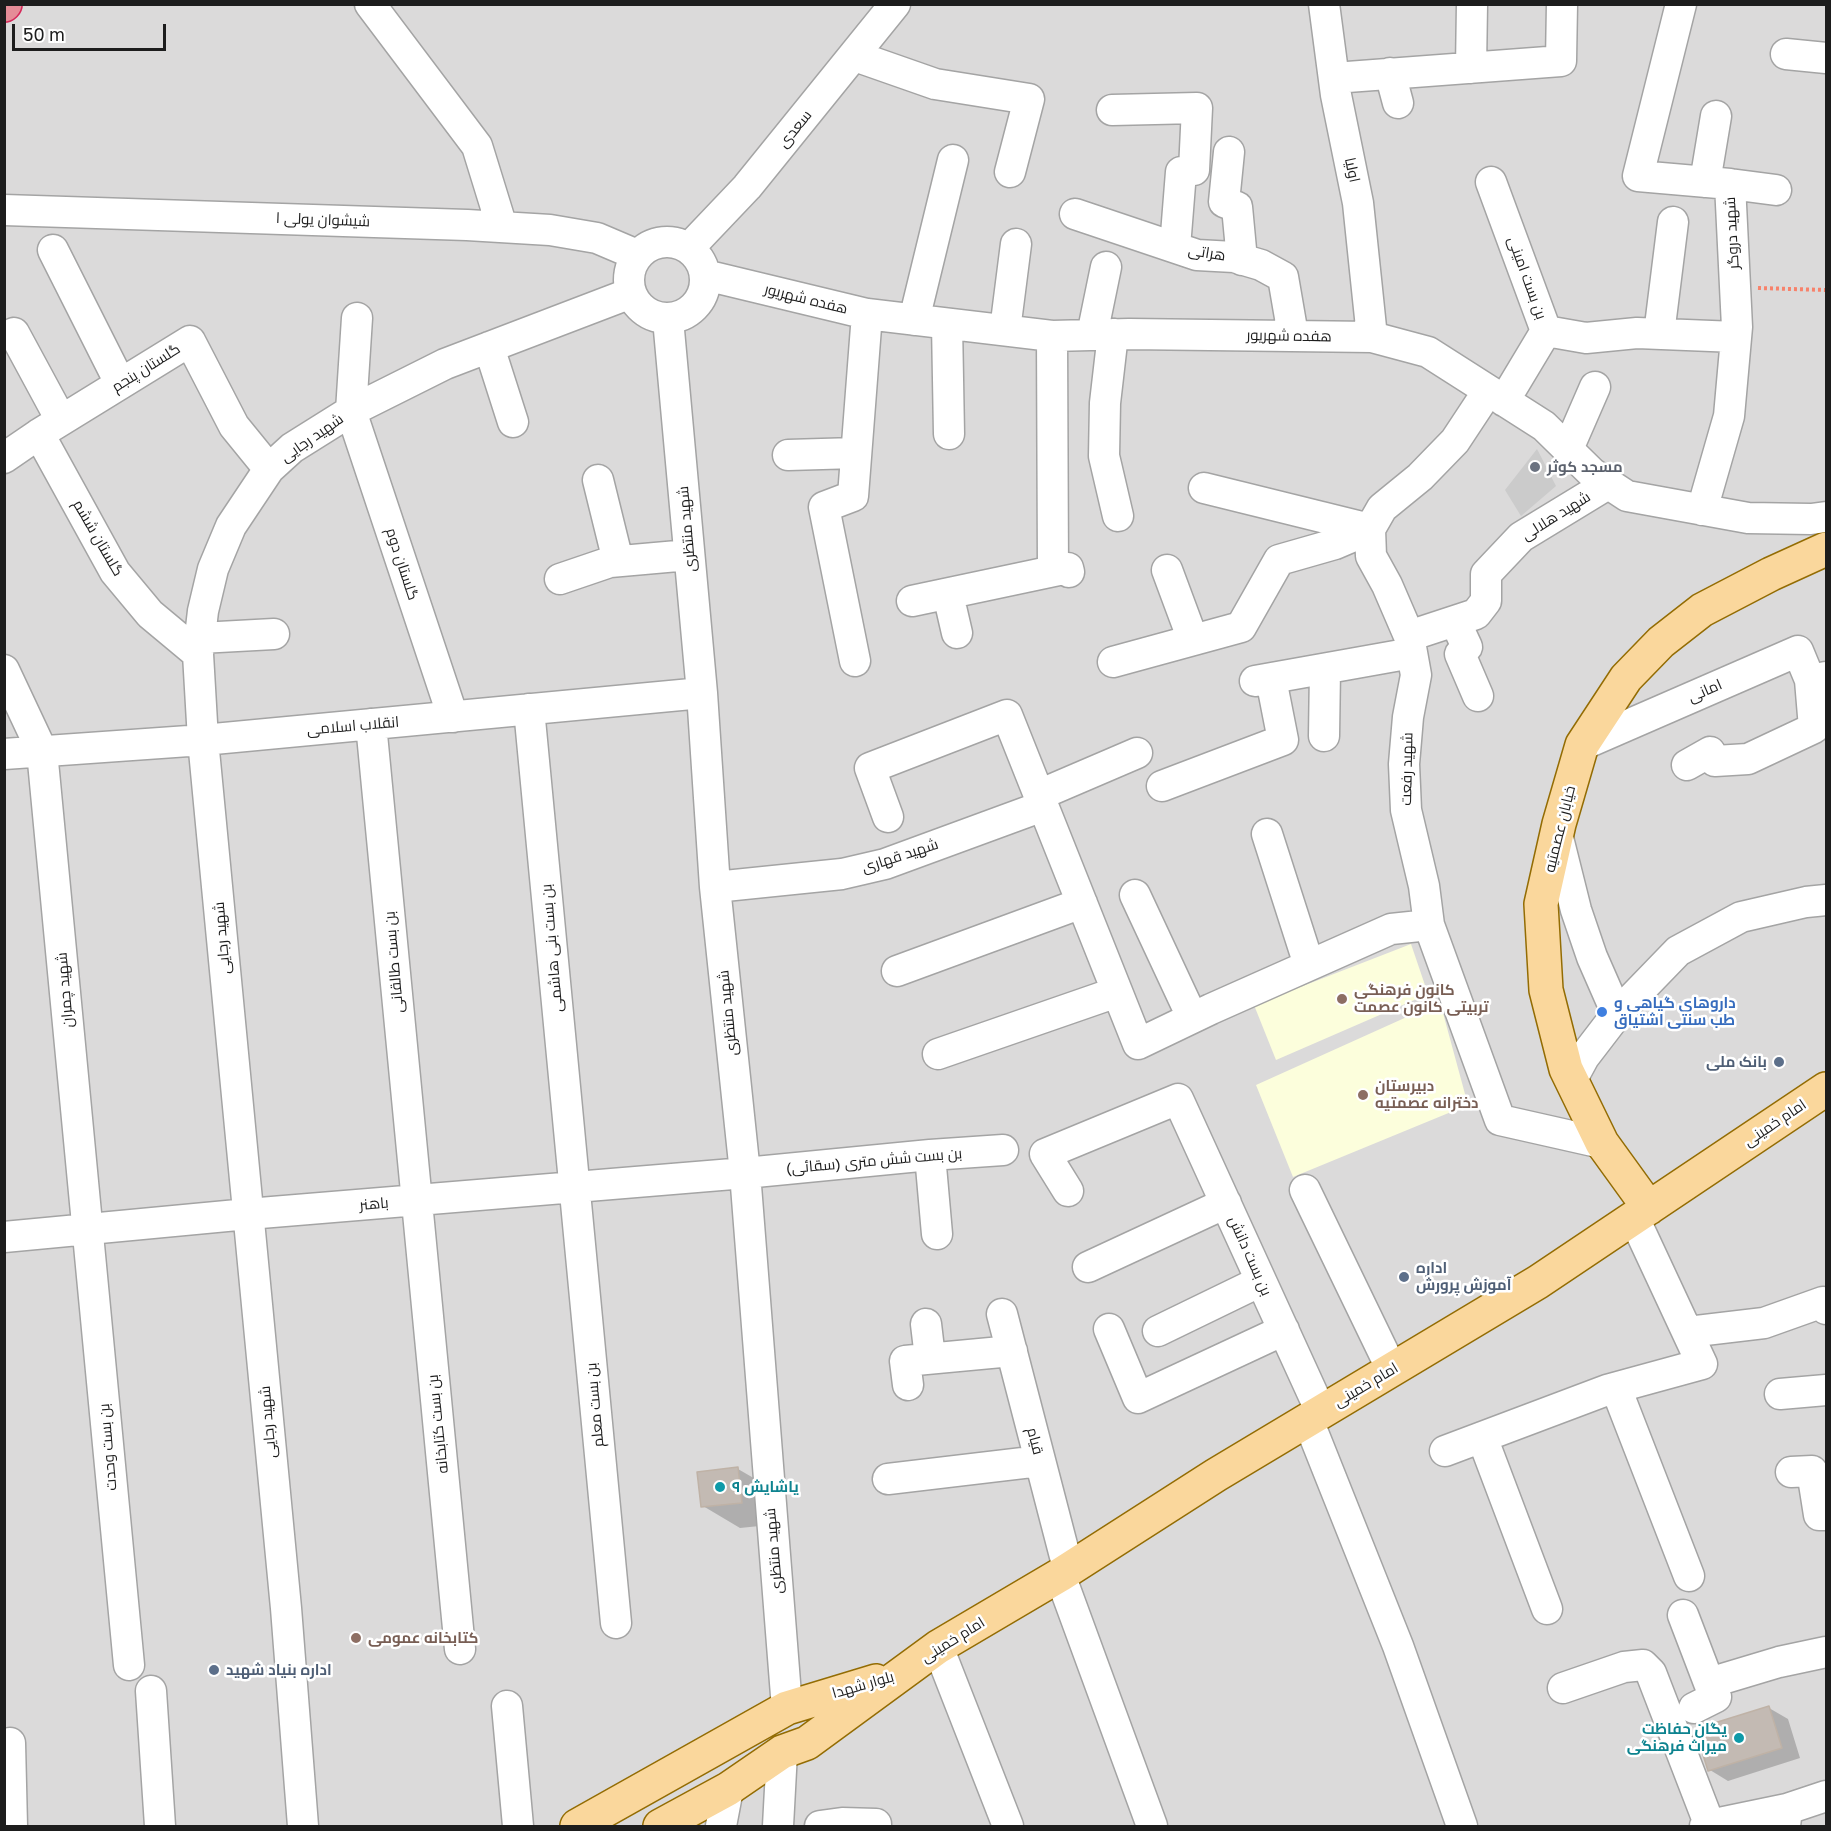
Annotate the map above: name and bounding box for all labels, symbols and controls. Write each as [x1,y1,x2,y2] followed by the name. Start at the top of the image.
[15,12,170,50] scale bar
[23,23,65,45] text: 50 m
[774,106,816,152] street label: سعدی
[1341,156,1363,184] street label: اولیا
[1721,196,1743,270] street label: شهید دروگر
[276,209,370,231] street label: شیشوان یولی ا
[1504,234,1550,322] street label: بن بست امینی
[1187,241,1227,265] street label: هراتی
[762,280,850,318] street label: هفده شهریور
[1246,326,1332,346] street label: هفده شهریور
[108,340,184,396] street label: گلستان پنجم
[277,410,347,466] street label: شهید رجایی
[1547,458,1623,476] place label: مسجد کوثر
[1528,460,1542,474] marker: مسجد کوثر
[674,485,700,573] street label: شهید منتظری
[1518,488,1594,544] street label: شهید هلالی
[69,497,127,579] street label: گلستان ششم
[382,526,422,602] street label: گلستان دوم
[1685,676,1725,706] street label: امانی
[306,713,400,739] street label: انقلاب اسلامی
[1397,732,1417,806] street label: شهید رفعت
[1541,784,1579,874] street label: خیابان عصمتیه
[860,835,940,877] street label: شهید قهاری
[537,883,567,1013] street label: بن بست بنی هاشمی
[210,901,234,975] street label: شهید رجایی
[381,910,407,1014] street label: بن بست طالقانی
[53,952,77,1028] street label: شهید چمران
[715,969,741,1057] street label: شهید منتظری
[1354,981,1489,1016] place label: کانون فرهنگی تربیتی کانون عصمت
[1335,992,1349,1006] marker: کانون فرهنگی تربیتی کانون عصمت
[1614,994,1736,1029] place label: داروهای گیاهی و طب سنتی اشتیاق
[1595,1005,1609,1019] marker: داروهای گیاهی و طب سنتی اشتیاق
[1706,1053,1767,1071] place label: بانک ملی
[1772,1055,1786,1069] marker: بانک ملی
[1375,1077,1479,1112] place label: دبیرستان دخترانه عصمتیه
[1356,1088,1370,1102] marker: دبیرستان دخترانه عصمتیه
[1740,1095,1810,1151] street label: امام خمینی
[785,1144,963,1178] street label: بن بست شش متری (سقائی)
[359,1194,389,1214] street label: باهنر
[1224,1213,1276,1299] street label: بن بست دانش
[1416,1259,1511,1294] place label: اداره آموزش پرورش
[1397,1270,1411,1284] marker: اداره آموزش پرورش
[1331,1359,1401,1411] street label: امام خمینی
[582,1362,608,1448] street label: بن بست معلم
[424,1374,452,1474] street label: بن بست کتابخانه
[256,1385,280,1459] street label: شهید رجایی
[95,1403,121,1491] street label: بن بست وحدت
[1023,1425,1047,1457] street label: قیام
[732,1478,799,1496] place label: یاشایش ۹
[713,1480,727,1494] marker: یاشایش ۹
[761,1507,787,1595] street label: شهید منتظری
[918,1613,988,1667] street label: امام خمینی
[368,1629,478,1647] place label: کتابخانه عمومی
[349,1631,363,1645] marker: کتابخانه عمومی
[226,1661,332,1679] place label: اداره بنیاد شهید
[207,1663,221,1677] marker: اداره بنیاد شهید
[830,1668,896,1702] street label: بلوار شهدا
[1627,1720,1727,1755] place label: یگان حفاظت میراث فرهنگی
[1732,1731,1746,1745] marker: یگان حفاظت میراث فرهنگی

